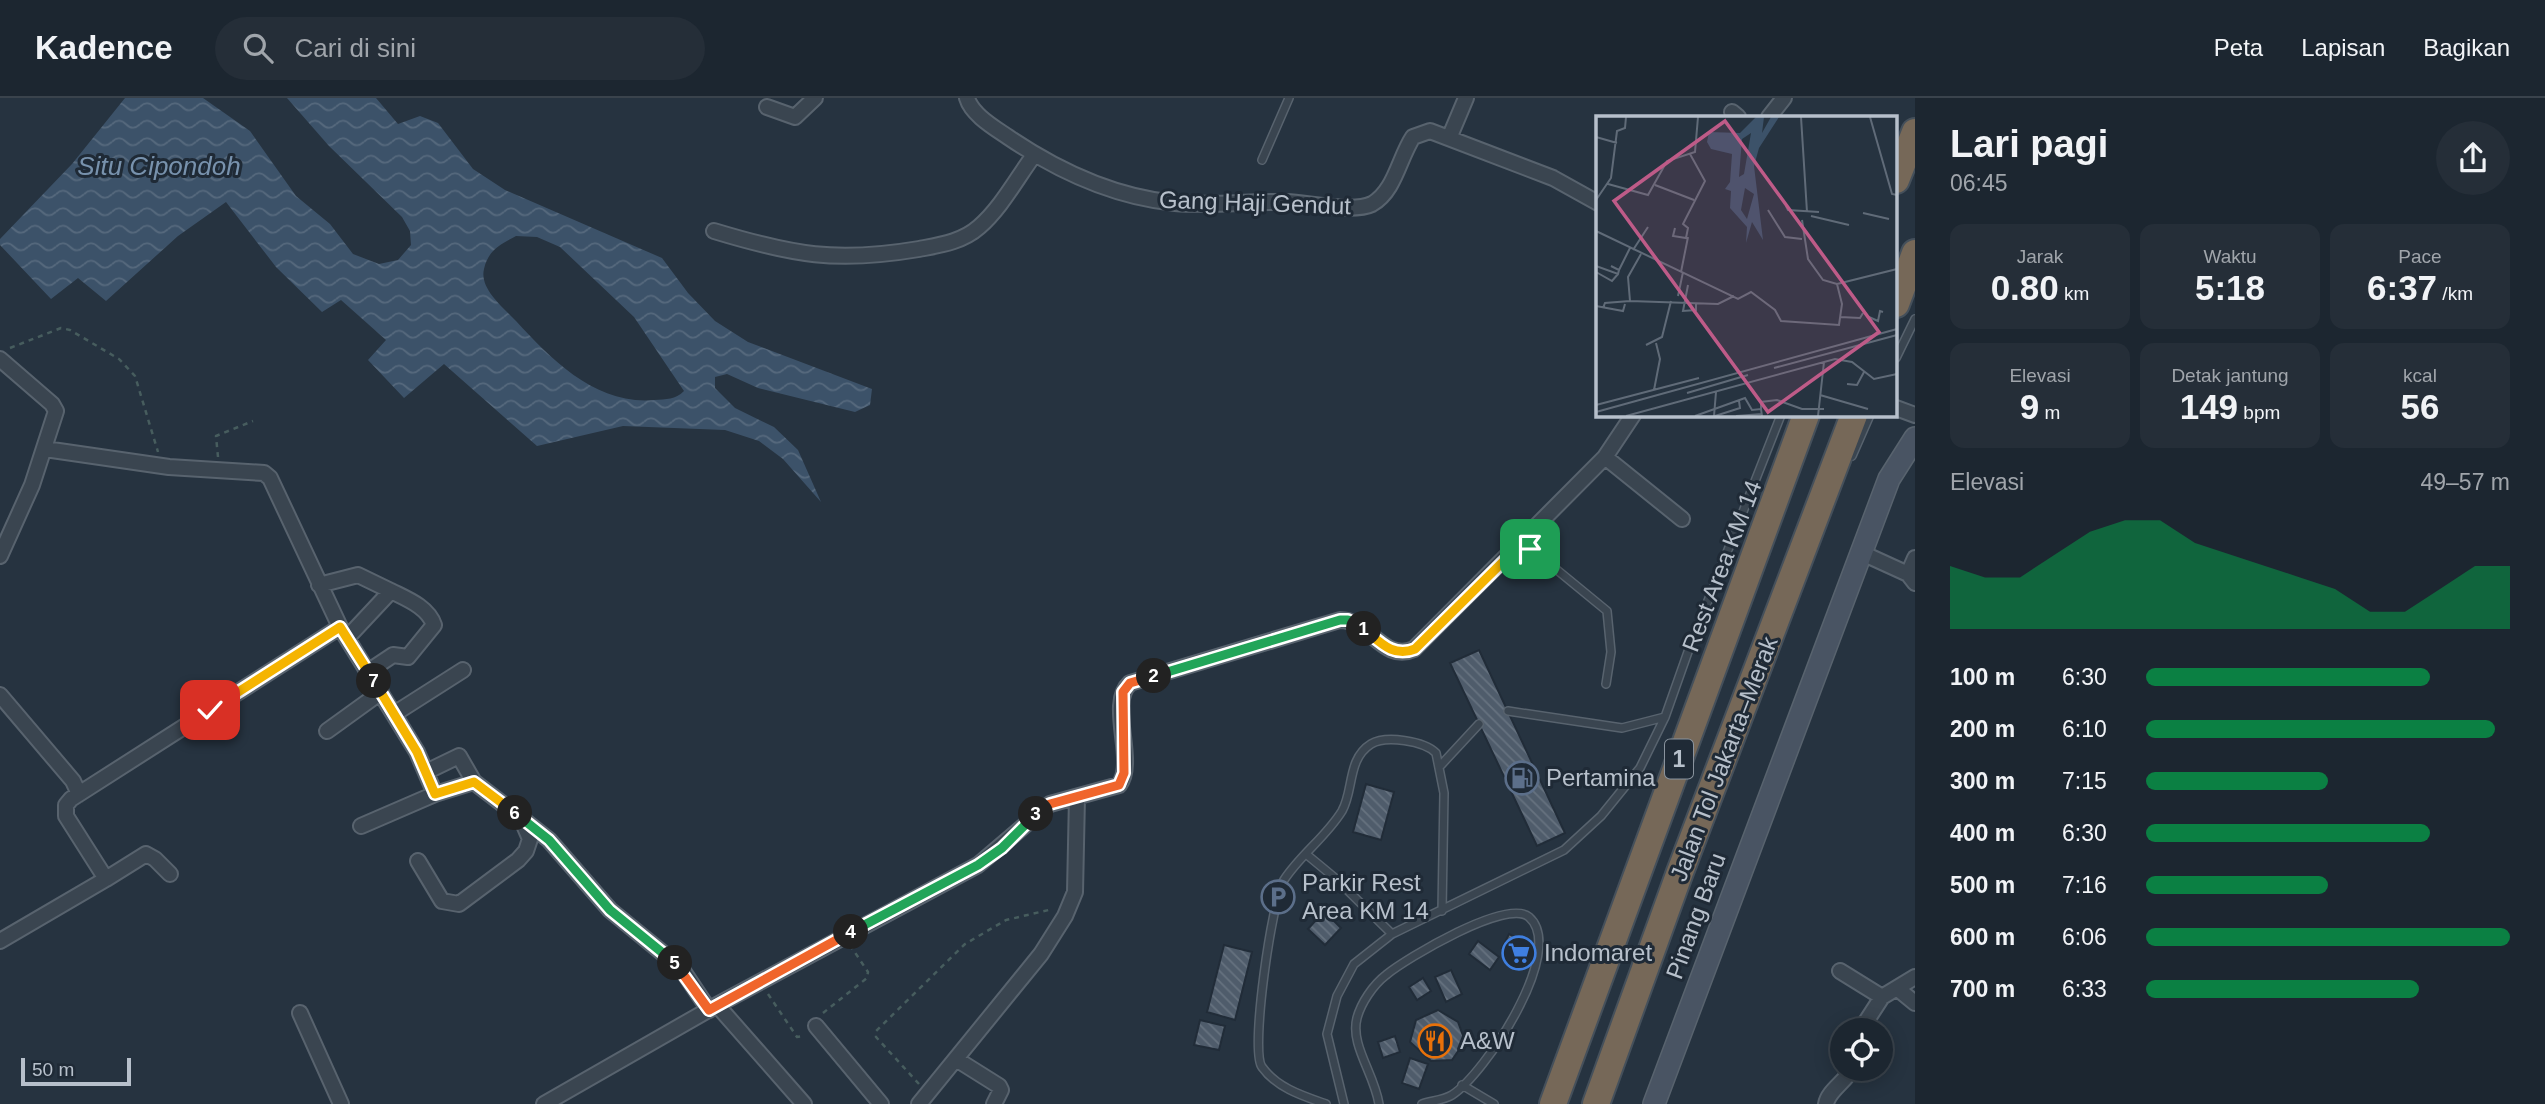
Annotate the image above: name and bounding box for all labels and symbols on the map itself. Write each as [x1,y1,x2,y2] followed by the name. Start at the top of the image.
[1596,116,1898,416] inset map
[77,151,241,181] water label: Situ Cipondoh
[1159,186,1352,219] street label: Gang Haji Gendut
[1676,476,1767,655] street label: Rest Area KM 14
[1500,519,1560,579] pin
[1346,612,1382,646] pin: 1
[1664,632,1783,885] street label: Jalan Tol Jakarta–Merak
[1136,658,1172,694] pin: 2
[356,664,392,698] pin: 7
[180,680,240,740] pin
[1665,740,1693,778] road number: 1
[1503,759,1541,797] fuel station icon: Pertamina
[1546,764,1656,791] place label: Pertamina
[498,796,532,830] pin: 6
[1018,796,1054,832] pin: 3
[1660,849,1731,983] street label: Pinang Baru
[1302,869,1429,924] place label: Parkir Rest Area KM 14
[1259,878,1297,916] parking icon: Parkir Rest Area KM 14
[834,914,868,950] pin: 4
[1500,934,1538,972] supermarket icon: Indomaret
[1544,939,1652,966] place label: Indomaret
[658,946,692,980] pin: 5
[1416,1022,1454,1060] restaurant icon: A&W
[1460,1027,1515,1054] place label: A&W
[21,1055,131,1087] scale bar

